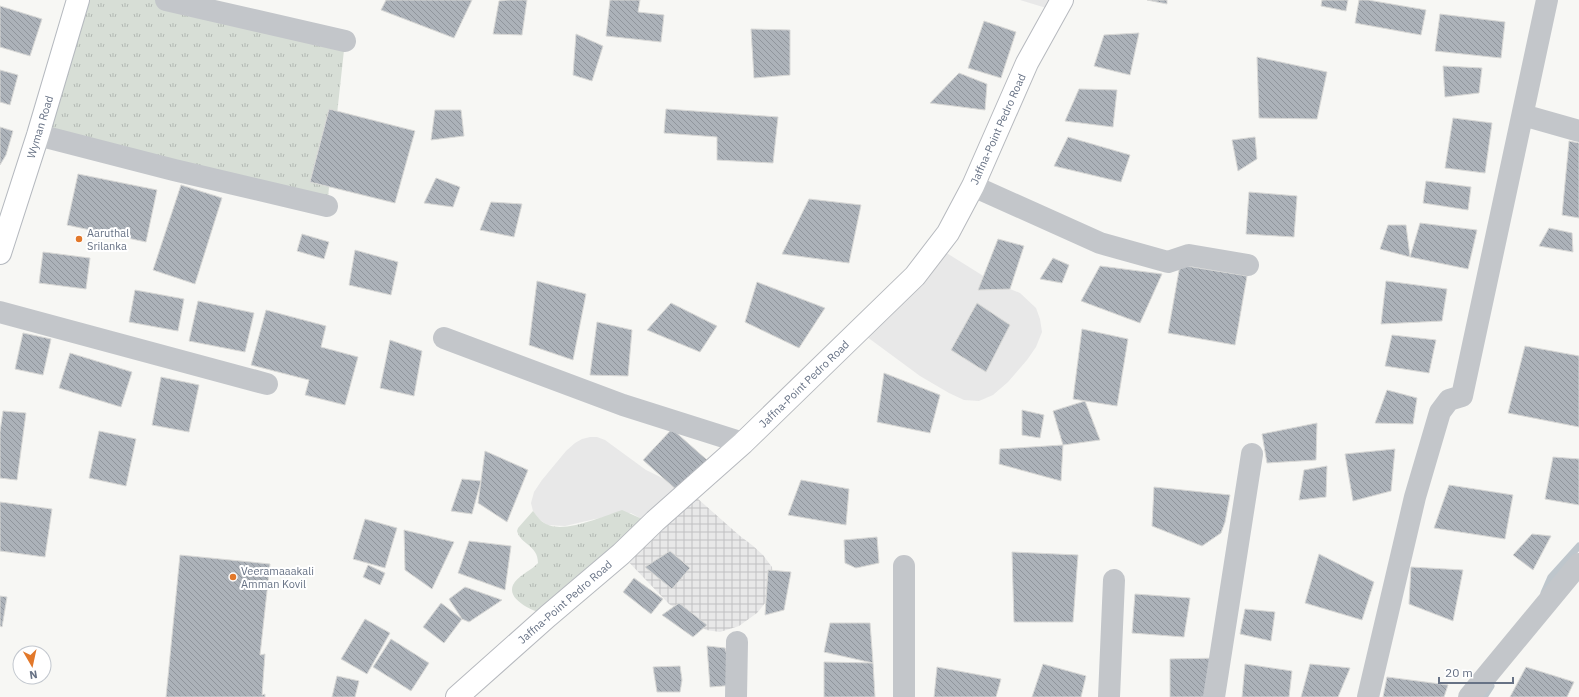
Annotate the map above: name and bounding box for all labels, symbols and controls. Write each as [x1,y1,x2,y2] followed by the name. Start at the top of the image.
[967,71,1029,187] street label: Jaffna-Point Pedro Road
[24,94,56,160] street label: Wyman Road
[87,226,129,253] place label: Aaruthal Srilanka
[74,234,84,244] marker: Aaruthal Srilanka
[756,337,852,431] street label: Jaffna-Point Pedro Road
[515,557,615,647] street label: Jaffna-Point Pedro Road
[241,564,314,591] place label: Veeramaaakali Amman Kovil
[228,572,238,582] marker: Veeramaaakali Amman Kovil
[12,645,52,685] north arrow
[1439,659,1513,685] scale bar
[1445,665,1473,680] text: 20 m
[29,667,39,682] text: N

